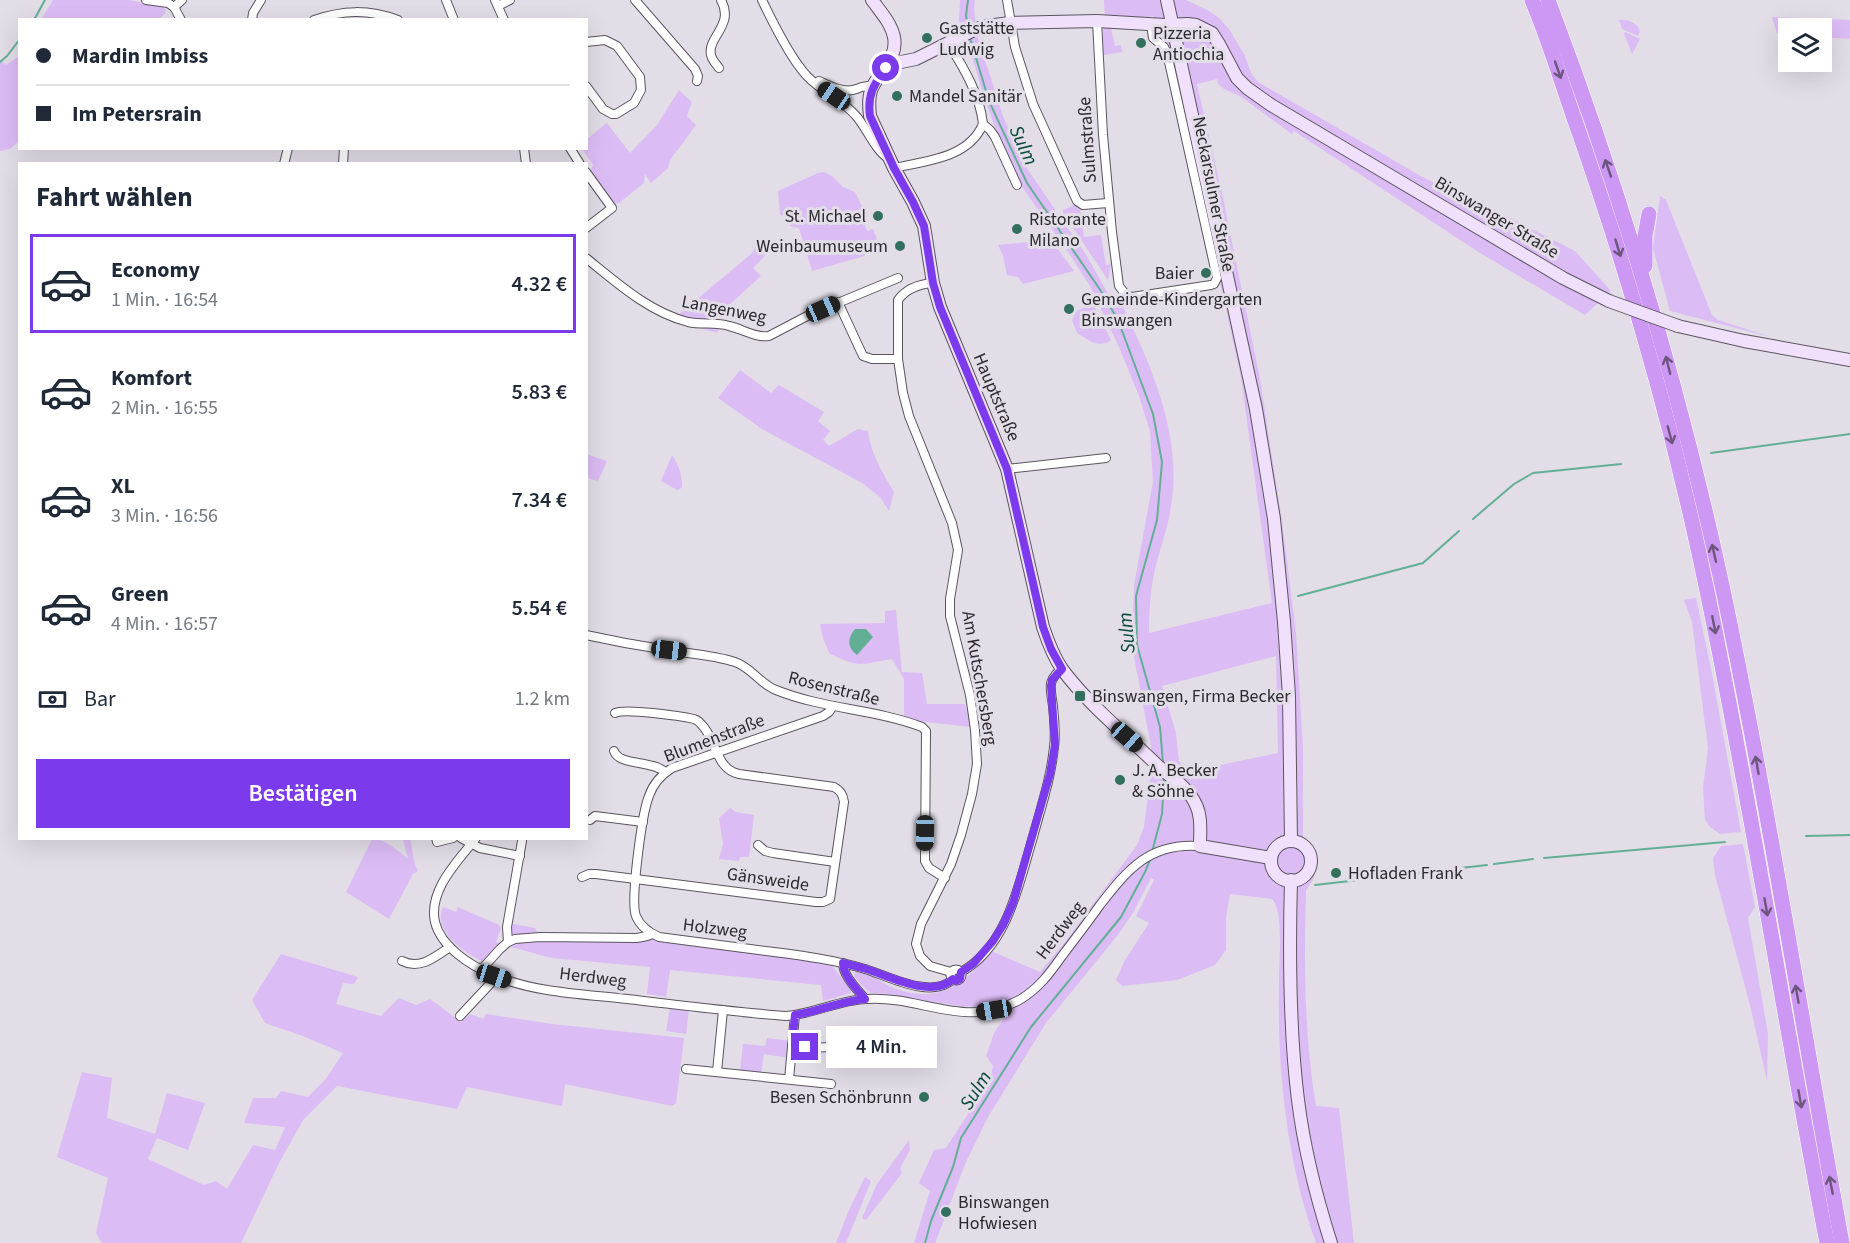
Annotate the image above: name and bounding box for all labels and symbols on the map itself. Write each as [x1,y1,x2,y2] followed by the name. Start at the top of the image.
[939,16,1015,62] place label: Gaststätte Ludwig
[1153,21,1224,67] place label: Pizzeria Antiochia
[920,31,934,45] marker: Gaststätte Ludwig
[1134,36,1148,50] marker: Pizzeria Antiochia
[872,54,899,81] route start
[1553,60,1564,78] one-way arrow
[814,78,854,114] car
[909,84,1023,109] place label: Mandel Sanitär
[890,89,904,103] marker: Mandel Sanitär
[1072,96,1103,184] street label: Sulmstraße
[1186,114,1241,274] street label: Neckarsulmer Straße
[1002,121,1045,170] water label: Sulm
[1602,159,1613,178] one-way arrow
[1430,170,1564,265] street label: Binswanger Straße
[784,204,866,229] place label: St. Michael
[1029,207,1106,253] place label: Ristorante Milano
[871,209,885,223] marker: St. Michael
[1010,222,1024,236] marker: Ristorante Milano
[756,234,888,259] place label: Weinbaumuseum
[1613,238,1624,257] one-way arrow
[893,239,907,253] marker: Weinbaumuseum
[1155,261,1195,286] place label: Baier
[1199,266,1213,280] marker: Baier
[1081,287,1262,333] place label: Gemeinde-Kindergarten Binswangen
[679,289,768,330] street label: Langenweg
[803,293,843,325] car
[1062,302,1076,316] marker: Gemeinde-Kindergarten Binswangen
[967,349,1026,445] street label: Hauptstraße
[1661,355,1673,374] one-way arrow
[1665,426,1677,445] one-way arrow
[1708,544,1720,563] one-way arrow
[955,609,1004,747] street label: Am Kutschersberg
[1111,611,1143,655] water label: Sulm
[1709,615,1720,635] one-way arrow
[650,639,688,661] car
[785,665,882,712] street label: Rosenstraße
[1092,684,1291,709] place label: Binswangen, Firma Becker
[1073,689,1087,703] marker: Binswangen, Firma Becker
[660,708,768,769] street label: Blumenstraße
[1108,718,1146,756] car
[1751,755,1762,775] one-way arrow
[1132,758,1218,804] place label: J. A. Becker & Söhne
[1113,773,1127,787] marker: J. A. Becker & Söhne
[916,815,934,851] car
[725,861,811,898] street label: Gänsweide
[1348,861,1463,886] place label: Hofladen Frank
[1329,866,1343,880] marker: Hofladen Frank
[1030,896,1091,965] street label: Herdweg
[1761,897,1772,917] one-way arrow
[681,912,748,945] street label: Holzweg
[558,961,628,994] street label: Herdweg
[474,962,514,990] car
[1791,984,1802,1004] one-way arrow
[975,998,1013,1022] car
[826,1026,937,1068] callout: 4 Min.
[791,1033,818,1060] route end
[953,1066,999,1116] water label: Sulm
[770,1085,912,1110] place label: Besen Schönbrunn
[1795,1089,1806,1109] one-way arrow
[917,1090,931,1104] marker: Besen Schönbrunn
[1826,1176,1837,1196] one-way arrow
[958,1190,1050,1236] place label: Binswangen Hofwiesen
[939,1205,953,1219] marker: Binswangen Hofwiesen

